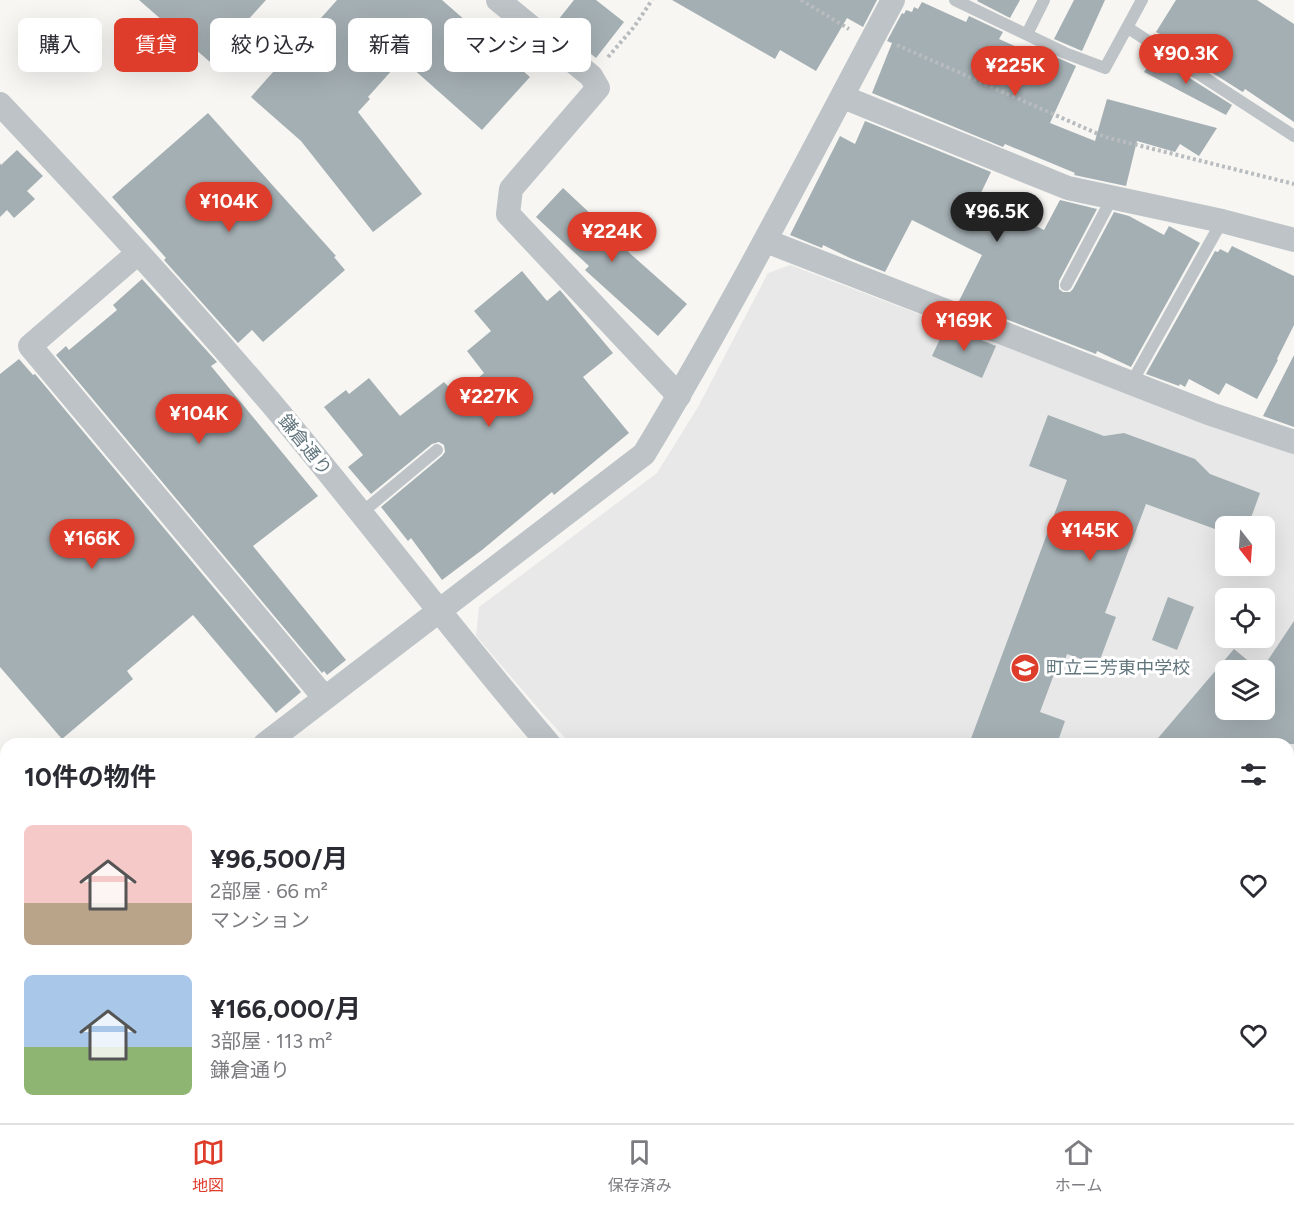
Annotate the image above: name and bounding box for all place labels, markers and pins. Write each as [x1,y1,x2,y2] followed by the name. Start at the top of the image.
[1137,34,1235,85] pin: ¥90.3K
[973,46,1057,97] pin: ¥225K
[187,182,271,233] pin: ¥104K
[948,192,1046,243] pin: ¥96.5K
[570,212,654,263] pin: ¥224K
[922,301,1006,352] pin: ¥169K
[447,377,531,428] pin: ¥227K
[157,394,241,445] pin: ¥104K
[1048,511,1132,562] pin: ¥145K
[50,519,134,570] pin: ¥166K
[1009,652,1041,684] school or university icon: 町立三芳東中学校
[1046,657,1190,679] place label: 町立三芳東中学校

